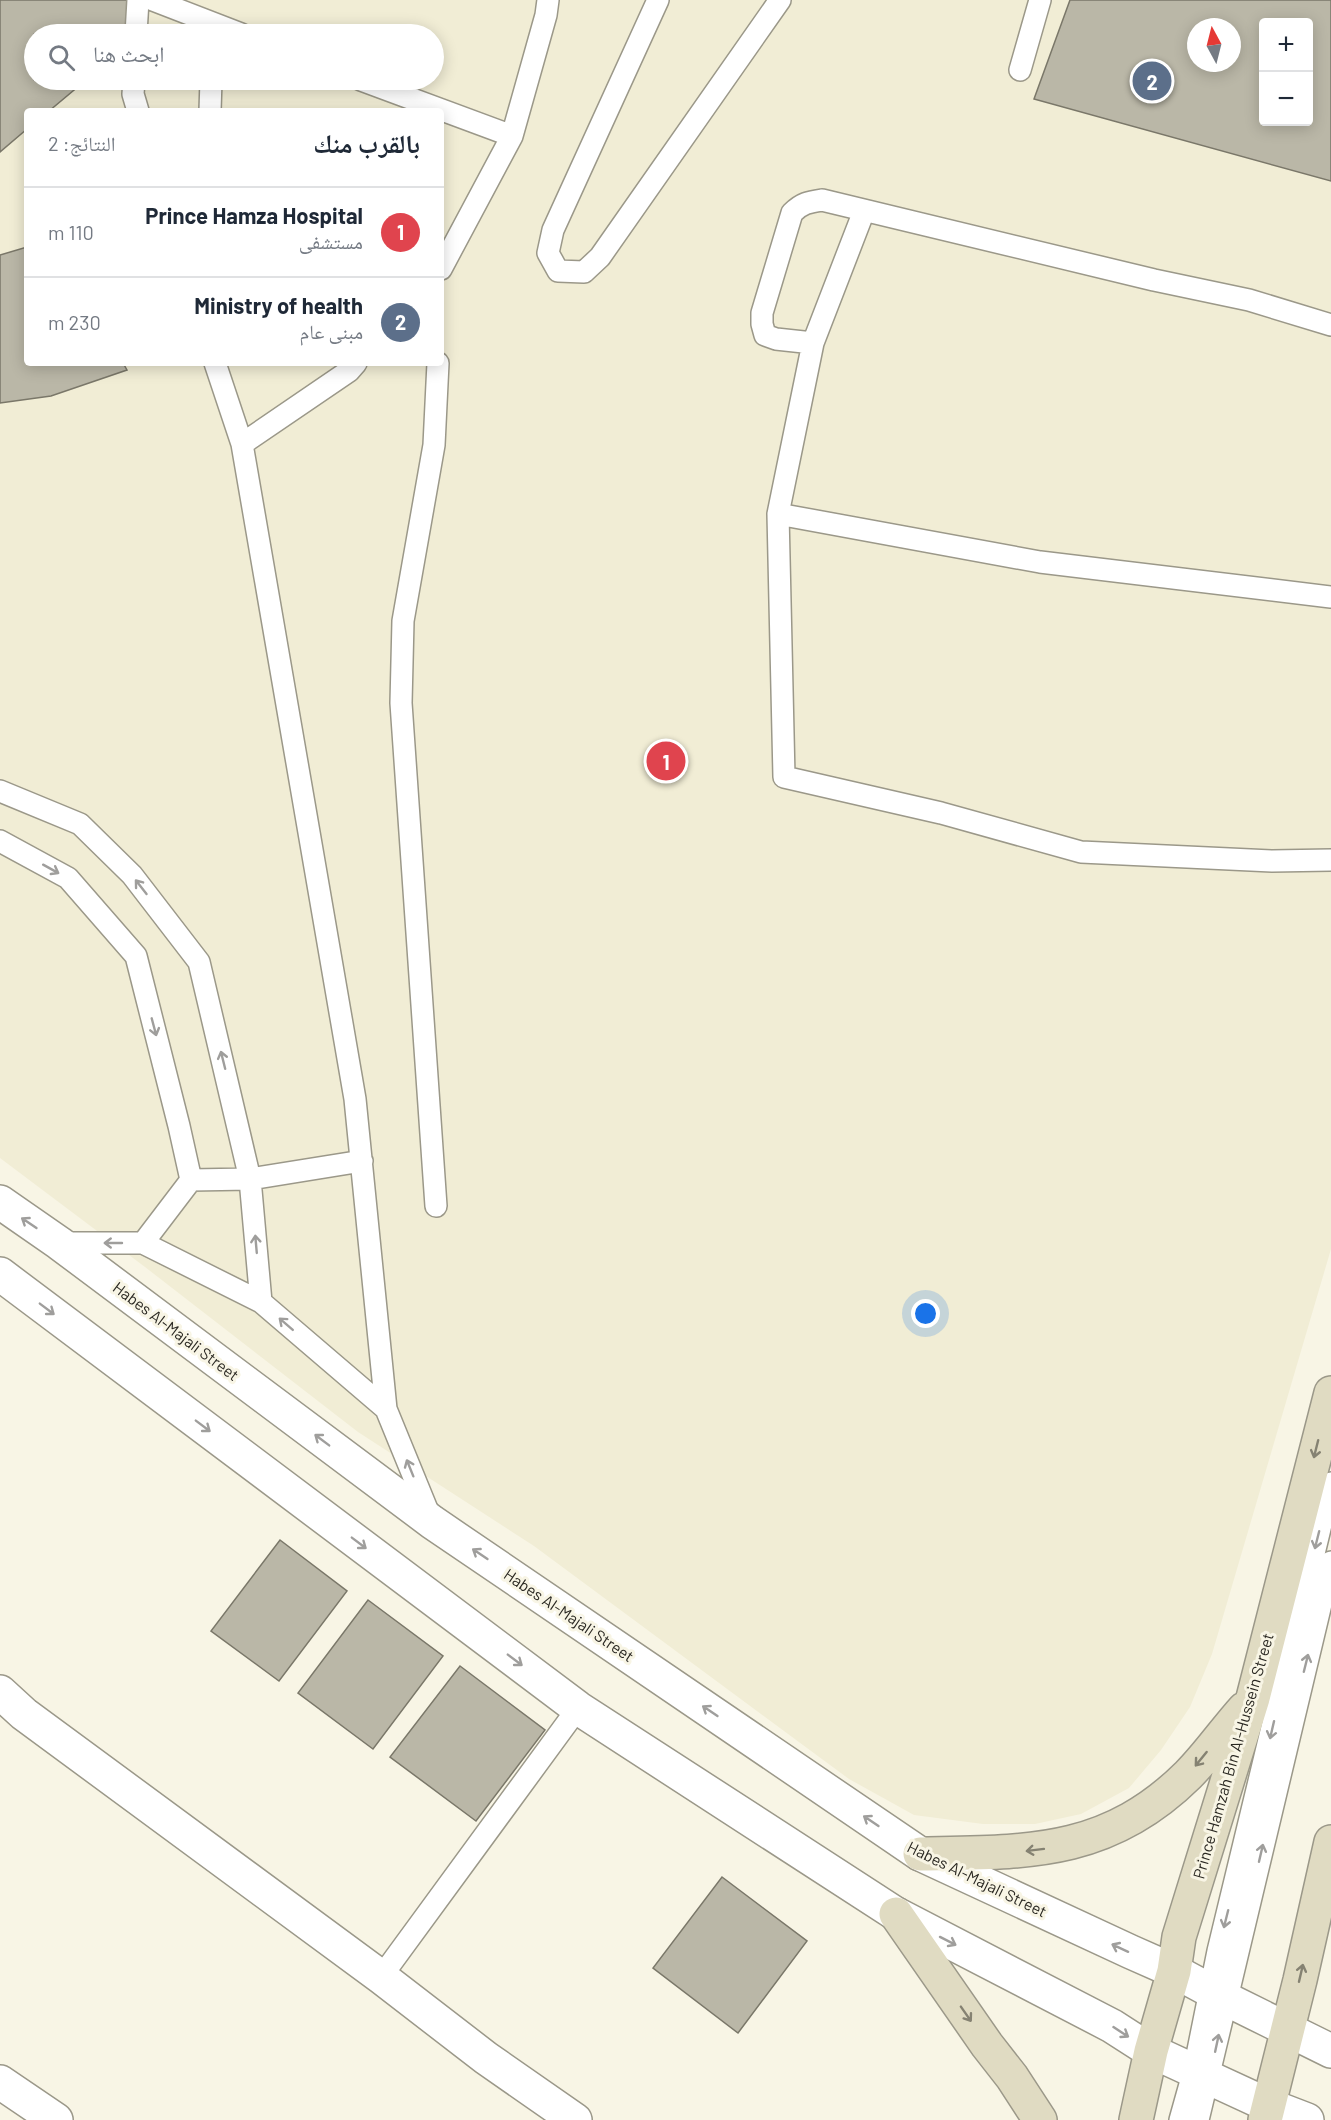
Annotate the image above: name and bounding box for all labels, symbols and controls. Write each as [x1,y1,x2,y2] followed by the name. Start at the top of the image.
[1187,18,1241,72] north arrow
[1259,18,1313,126] map controls
[1259,18,1313,72] button: +
[24,24,444,90] search box
[93,40,164,66] text: ابحث هنا
[45,41,78,74] icon: search
[1132,58,1172,104] pin: 2
[1259,72,1313,126] button: −
[313,127,420,158] text: بالقرب منك
[48,131,115,155] text: النتائج: 2
[145,202,363,228] text: Prince Hamza Hospital
[48,220,94,244] text: 110 m
[397,220,404,244] text: 1
[299,229,363,253] text: مستشفى
[194,292,363,318] text: Ministry of health
[48,310,101,334] text: 230 m
[395,310,406,334] text: 2
[300,319,363,343] text: مبنى عام
[646,738,686,783] pin: 1
[42,863,59,875] one-way arrow
[135,880,148,896] one-way arrow
[149,1017,160,1036] one-way arrow
[216,1051,228,1070] one-way arrow
[22,1217,38,1229] one-way arrow
[250,1234,261,1254] one-way arrow
[103,1237,123,1249] one-way arrow
[110,1277,243,1384] street label: Habes Al-Majali Street
[911,1299,940,1328] your location
[38,1303,54,1315] one-way arrow
[278,1317,294,1330] one-way arrow
[194,1420,210,1432] one-way arrow
[315,1433,331,1446] one-way arrow
[1310,1440,1322,1459] one-way arrow
[404,1459,415,1478] one-way arrow
[1310,1530,1322,1549] one-way arrow
[350,1537,366,1550] one-way arrow
[472,1548,488,1560] one-way arrow
[501,1564,638,1665] street label: Habes Al-Majali Street
[1188,1631,1277,1881] street label: Prince Hamzah Bin Al-Hussein Street
[506,1654,522,1667] one-way arrow
[1301,1654,1313,1673] one-way arrow
[702,1705,719,1718] one-way arrow
[1265,1720,1277,1739] one-way arrow
[1195,1751,1208,1767] one-way arrow
[864,1815,880,1827] one-way arrow
[904,1837,1050,1921] street label: Habes Al-Majali Street
[1255,1843,1267,1862] one-way arrow
[1025,1845,1045,1856] one-way arrow
[1219,1909,1231,1928] one-way arrow
[939,1936,957,1947] one-way arrow
[1112,1941,1130,1953] one-way arrow
[1296,1963,1308,1982] one-way arrow
[960,2005,972,2022] one-way arrow
[1112,2026,1129,2038] one-way arrow
[1211,2033,1223,2052] one-way arrow

